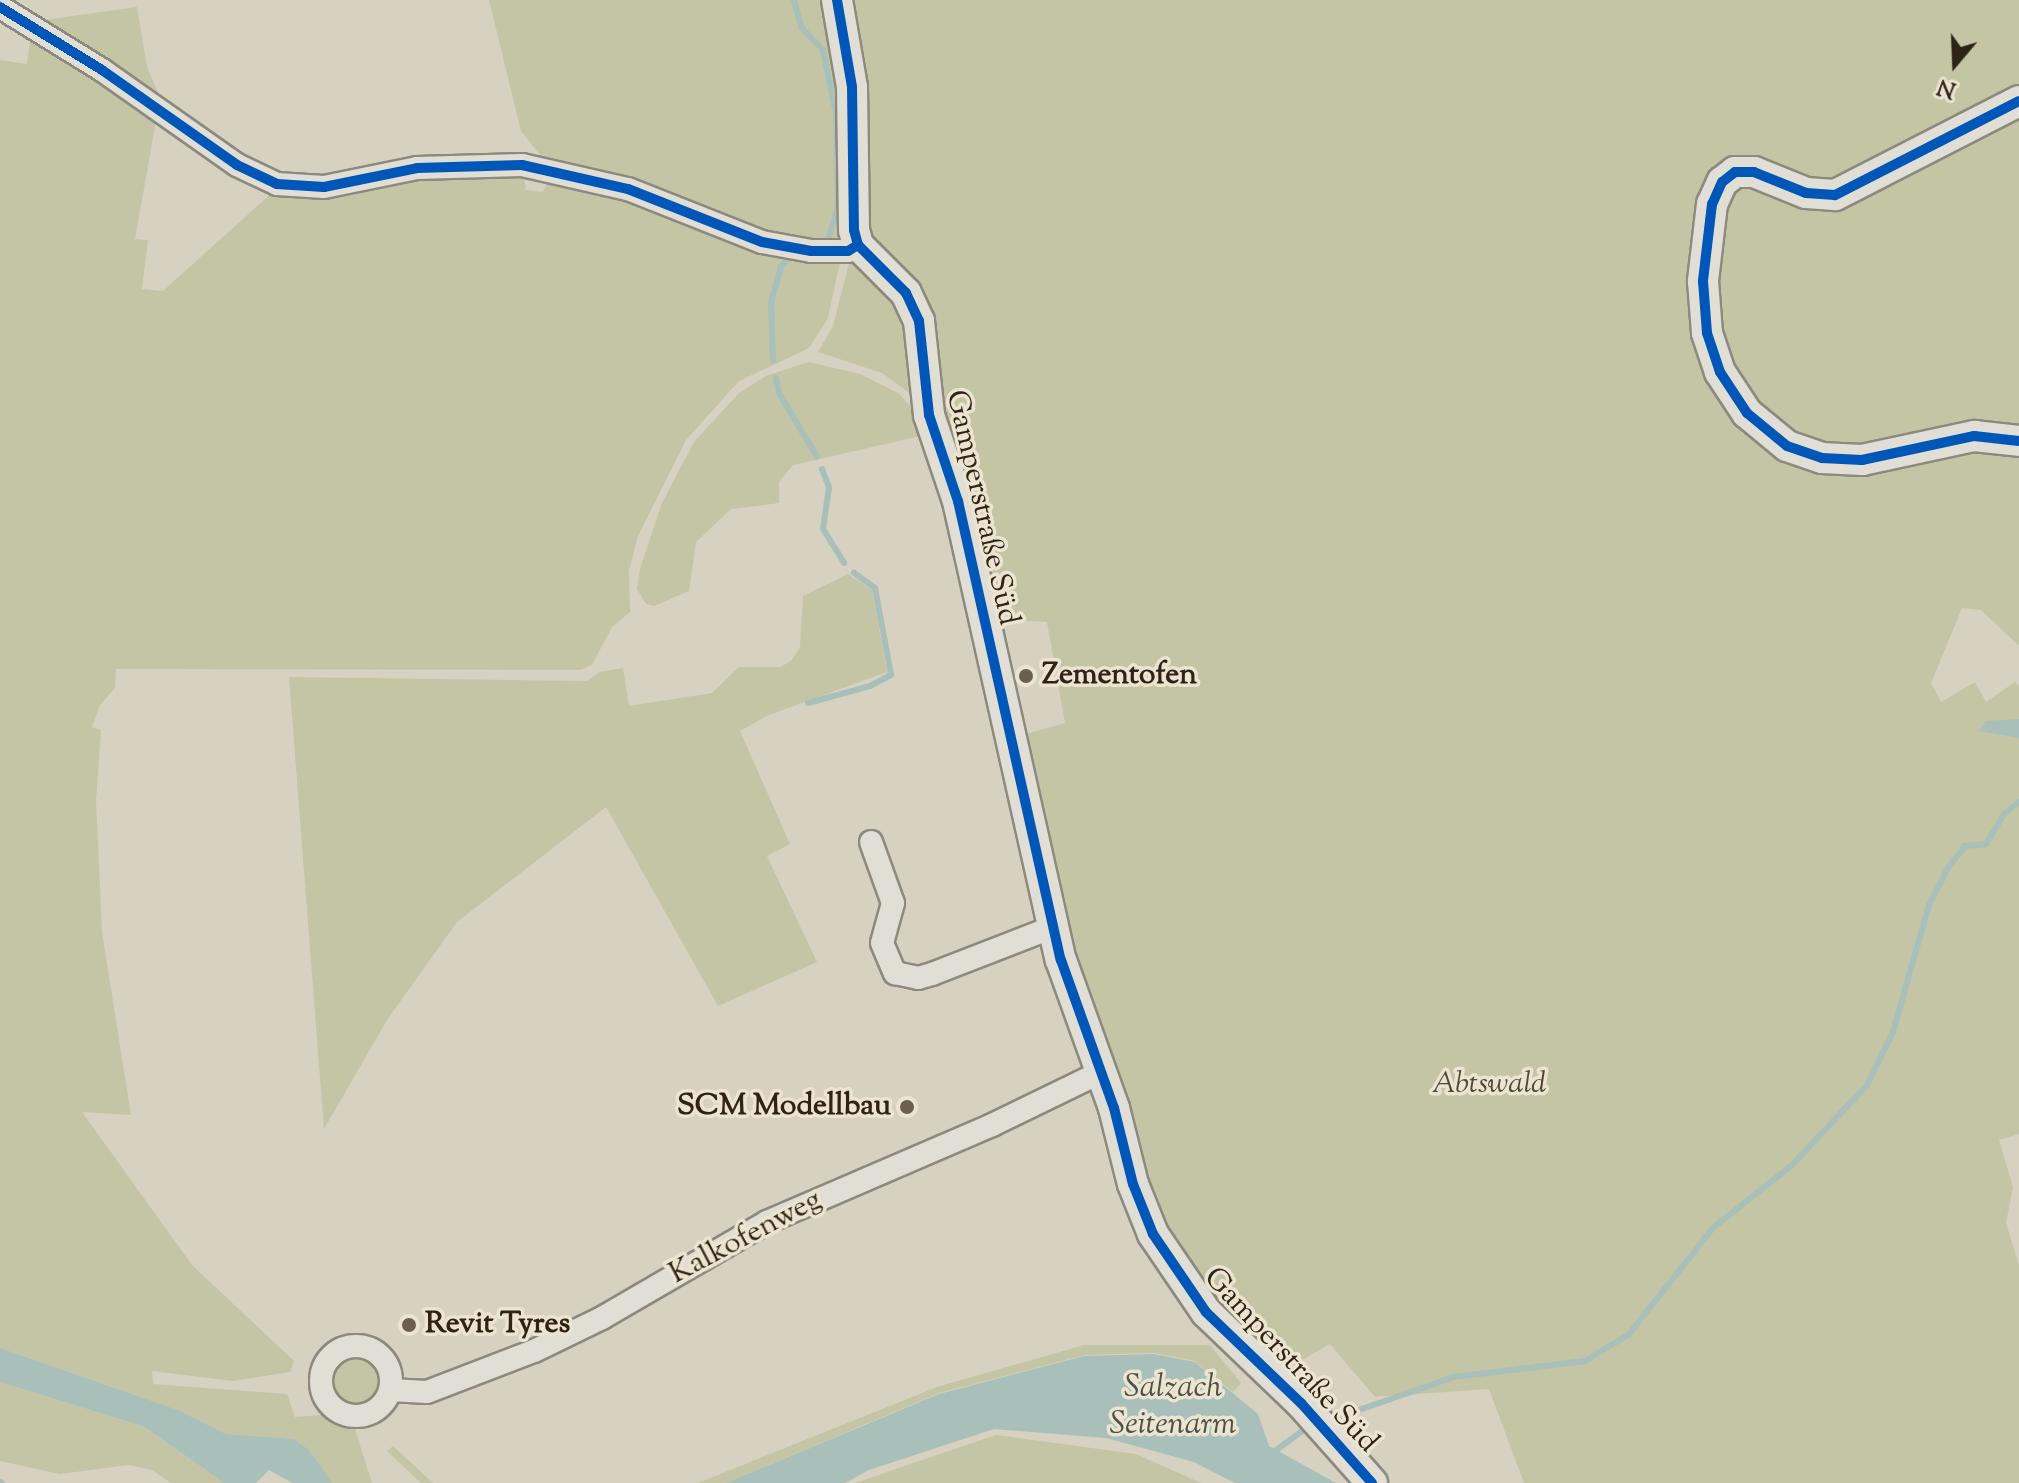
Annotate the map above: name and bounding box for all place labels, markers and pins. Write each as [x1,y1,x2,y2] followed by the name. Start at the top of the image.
[1042,658,1197,694] place label: Zementofen
[1017,667,1035,685] marker: Zementofen
[677,1089,891,1125] place label: SCM Modellbau
[898,1098,916,1116] marker: SCM Modellbau
[425,1307,570,1343] place label: Revit Tyres
[400,1316,418,1334] marker: Revit Tyres

